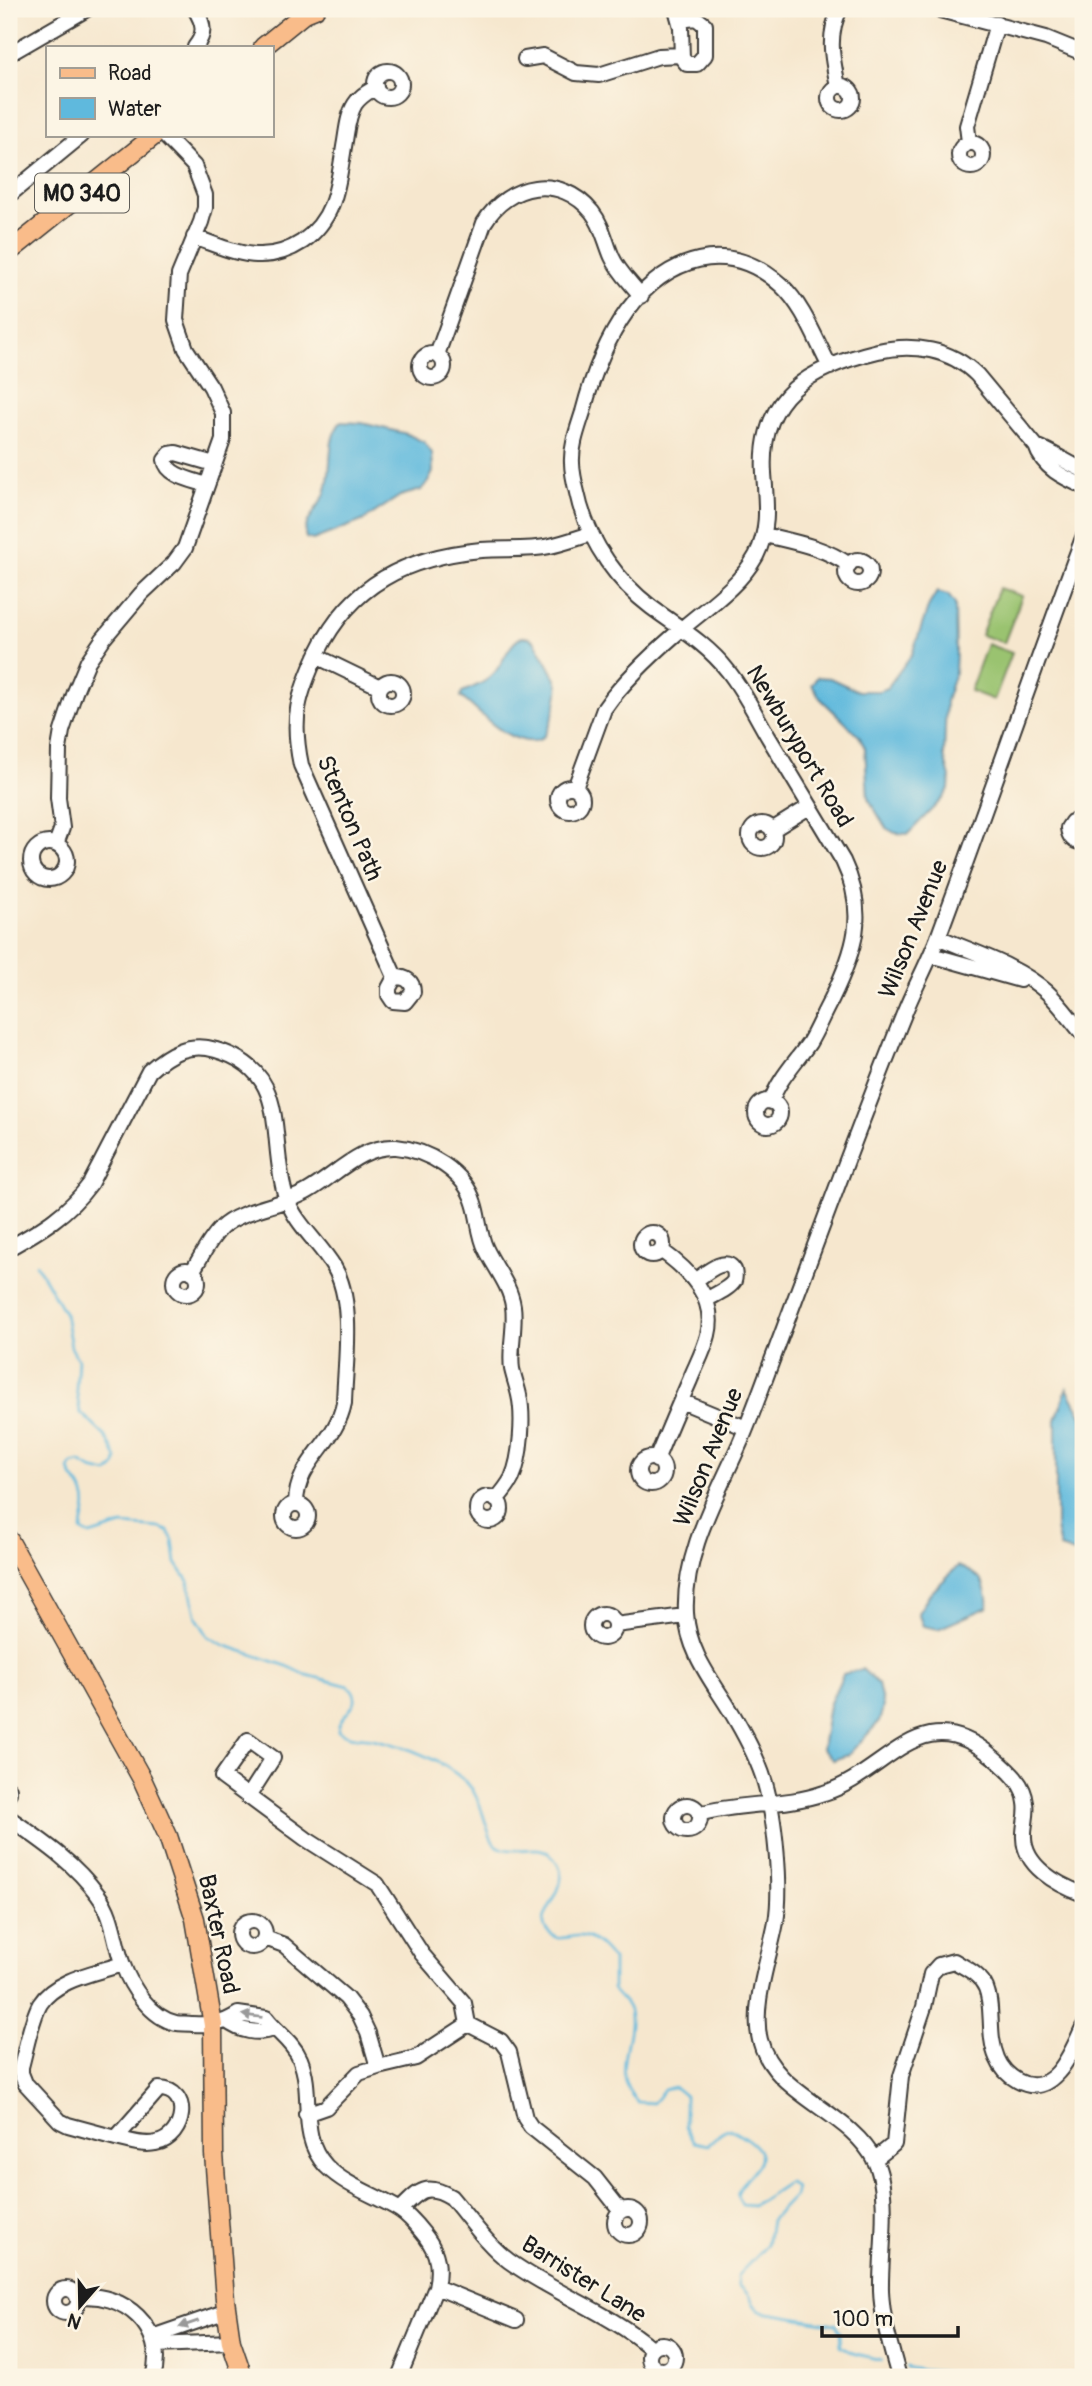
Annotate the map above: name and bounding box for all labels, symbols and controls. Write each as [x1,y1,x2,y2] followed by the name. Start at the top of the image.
[46,46,273,136] legend
[108,60,152,87] text: Road
[108,96,162,123] text: Water
[35,174,129,212] road number: MO 340
[740,660,859,833] street label: Newburyport Road
[310,751,389,885] street label: Stenton Path
[873,856,954,1003] street label: Wilson Avenue
[668,1384,749,1531] street label: Wilson Avenue
[192,1872,245,1997] street label: Baxter Road
[241,2011,263,2022] one-way arrow
[516,2230,652,2329] street label: Barrister Lane
[46,2270,116,2340] north arrow
[822,2295,959,2339] scale bar
[833,2306,893,2333] text: 100 m
[64,2308,85,2335] text: N
[179,2319,200,2330] one-way arrow

